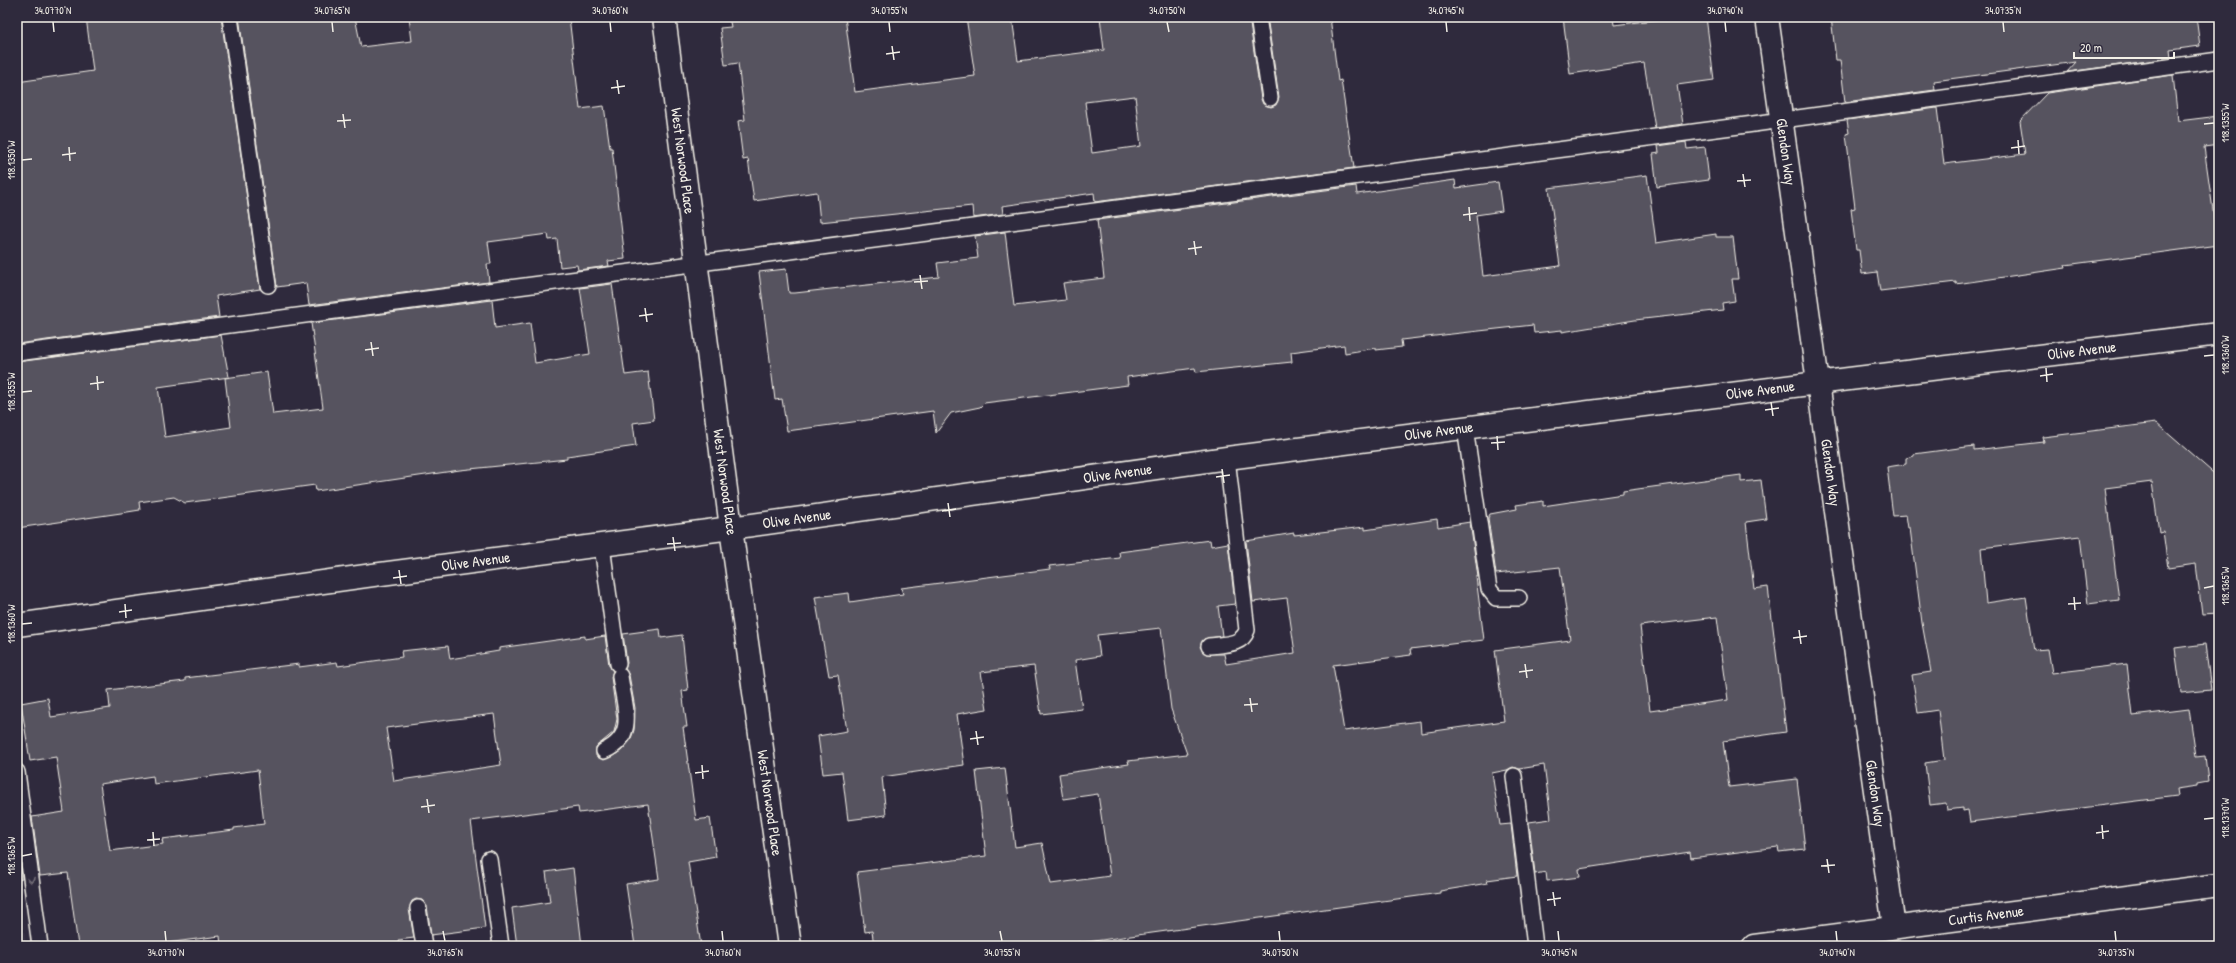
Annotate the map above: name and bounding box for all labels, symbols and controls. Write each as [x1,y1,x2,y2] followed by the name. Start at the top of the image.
[35,4,71,17] text: 34.0770°N
[314,4,350,17] text: 34.0765°N
[592,4,628,17] text: 34.0760°N
[871,4,907,17] text: 34.0755°N
[1149,4,1185,17] text: 34.0750°N
[1428,4,1464,17] text: 34.0745°N
[1707,4,1743,17] text: 34.0740°N
[1985,4,2021,17] text: 34.0735°N
[2074,34,2174,60] scale bar
[2080,39,2102,56] text: 20 m
[2219,103,2232,142] text: 118.1355°W
[666,106,701,215] street label: West Norwood Place
[1771,117,1801,187] street label: Glendon Way
[5,140,18,180] text: 118.1350°W
[2219,335,2232,374] text: 118.1360°W
[2046,336,2117,365] street label: Olive Avenue
[5,372,18,411] text: 118.1355°W
[1724,375,1796,405] street label: Olive Avenue
[1403,416,1474,445] street label: Olive Avenue
[708,428,743,536] street label: West Norwood Place
[1816,438,1846,507] street label: Glendon Way
[1082,458,1153,488] street label: Olive Avenue
[761,503,832,533] street label: Olive Avenue
[440,546,511,576] street label: Olive Avenue
[2219,566,2232,605] text: 118.1365°W
[5,604,18,643] text: 118.1360°W
[752,749,788,857] street label: West Norwood Place
[1861,758,1891,828] street label: Glendon Way
[2219,797,2232,838] text: 118.1370°W
[5,836,18,875] text: 118.1365°W
[26,877,35,883] one-way arrow
[1947,900,2025,930] street label: Curtis Avenue
[148,946,184,959] text: 34.0770°N
[427,946,463,959] text: 34.0765°N
[705,946,741,959] text: 34.0760°N
[984,946,1020,959] text: 34.0755°N
[1262,946,1298,959] text: 34.0750°N
[1541,946,1577,959] text: 34.0745°N
[1819,946,1855,959] text: 34.0740°N
[2098,946,2134,959] text: 34.0735°N

